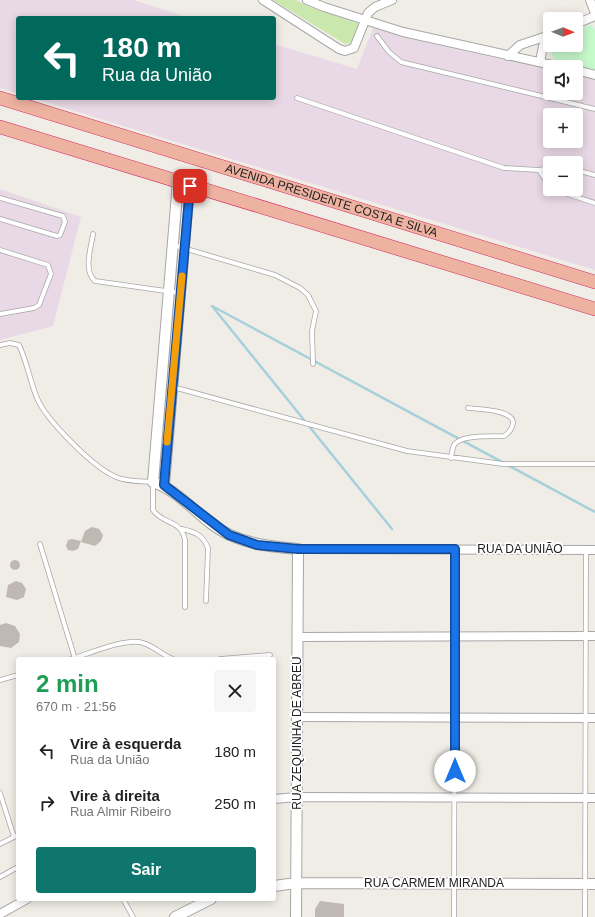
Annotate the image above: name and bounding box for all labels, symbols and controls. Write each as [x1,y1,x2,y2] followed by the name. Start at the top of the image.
[543,12,583,52] north arrow
[543,12,583,196] map controls
[36,32,88,84] icon: left
[102,32,181,63] text: 180 m
[543,60,583,100] button: sound
[102,65,212,85] text: Rua da União
[543,108,583,148] button: +
[543,156,583,196] button: −
[224,161,439,240] street label: AVENIDA PRESIDENTE COSTA E SILVA
[173,169,207,203] pin
[179,175,201,197] icon: arrive
[477,542,563,556] street label: RUA DA UNIÃO
[290,656,304,810] street label: RUA ZEQUINHA DE ABREU
[36,670,99,697] text: 2 min
[214,670,256,712] button: close
[36,699,116,714] text: 670 m · 21:56
[70,735,181,752] text: Vire à esquerda
[36,740,58,762] icon: left
[214,743,256,760] text: 180 m
[434,750,476,792] position arrow
[70,752,150,767] text: Rua da União
[70,787,160,804] text: Vire à direita
[36,792,58,814] icon: right
[214,795,256,812] text: 250 m
[70,804,171,819] text: Rua Almir Ribeiro
[36,847,256,893] button: Sair
[364,876,504,890] street label: RUA CARMEM MIRANDA

